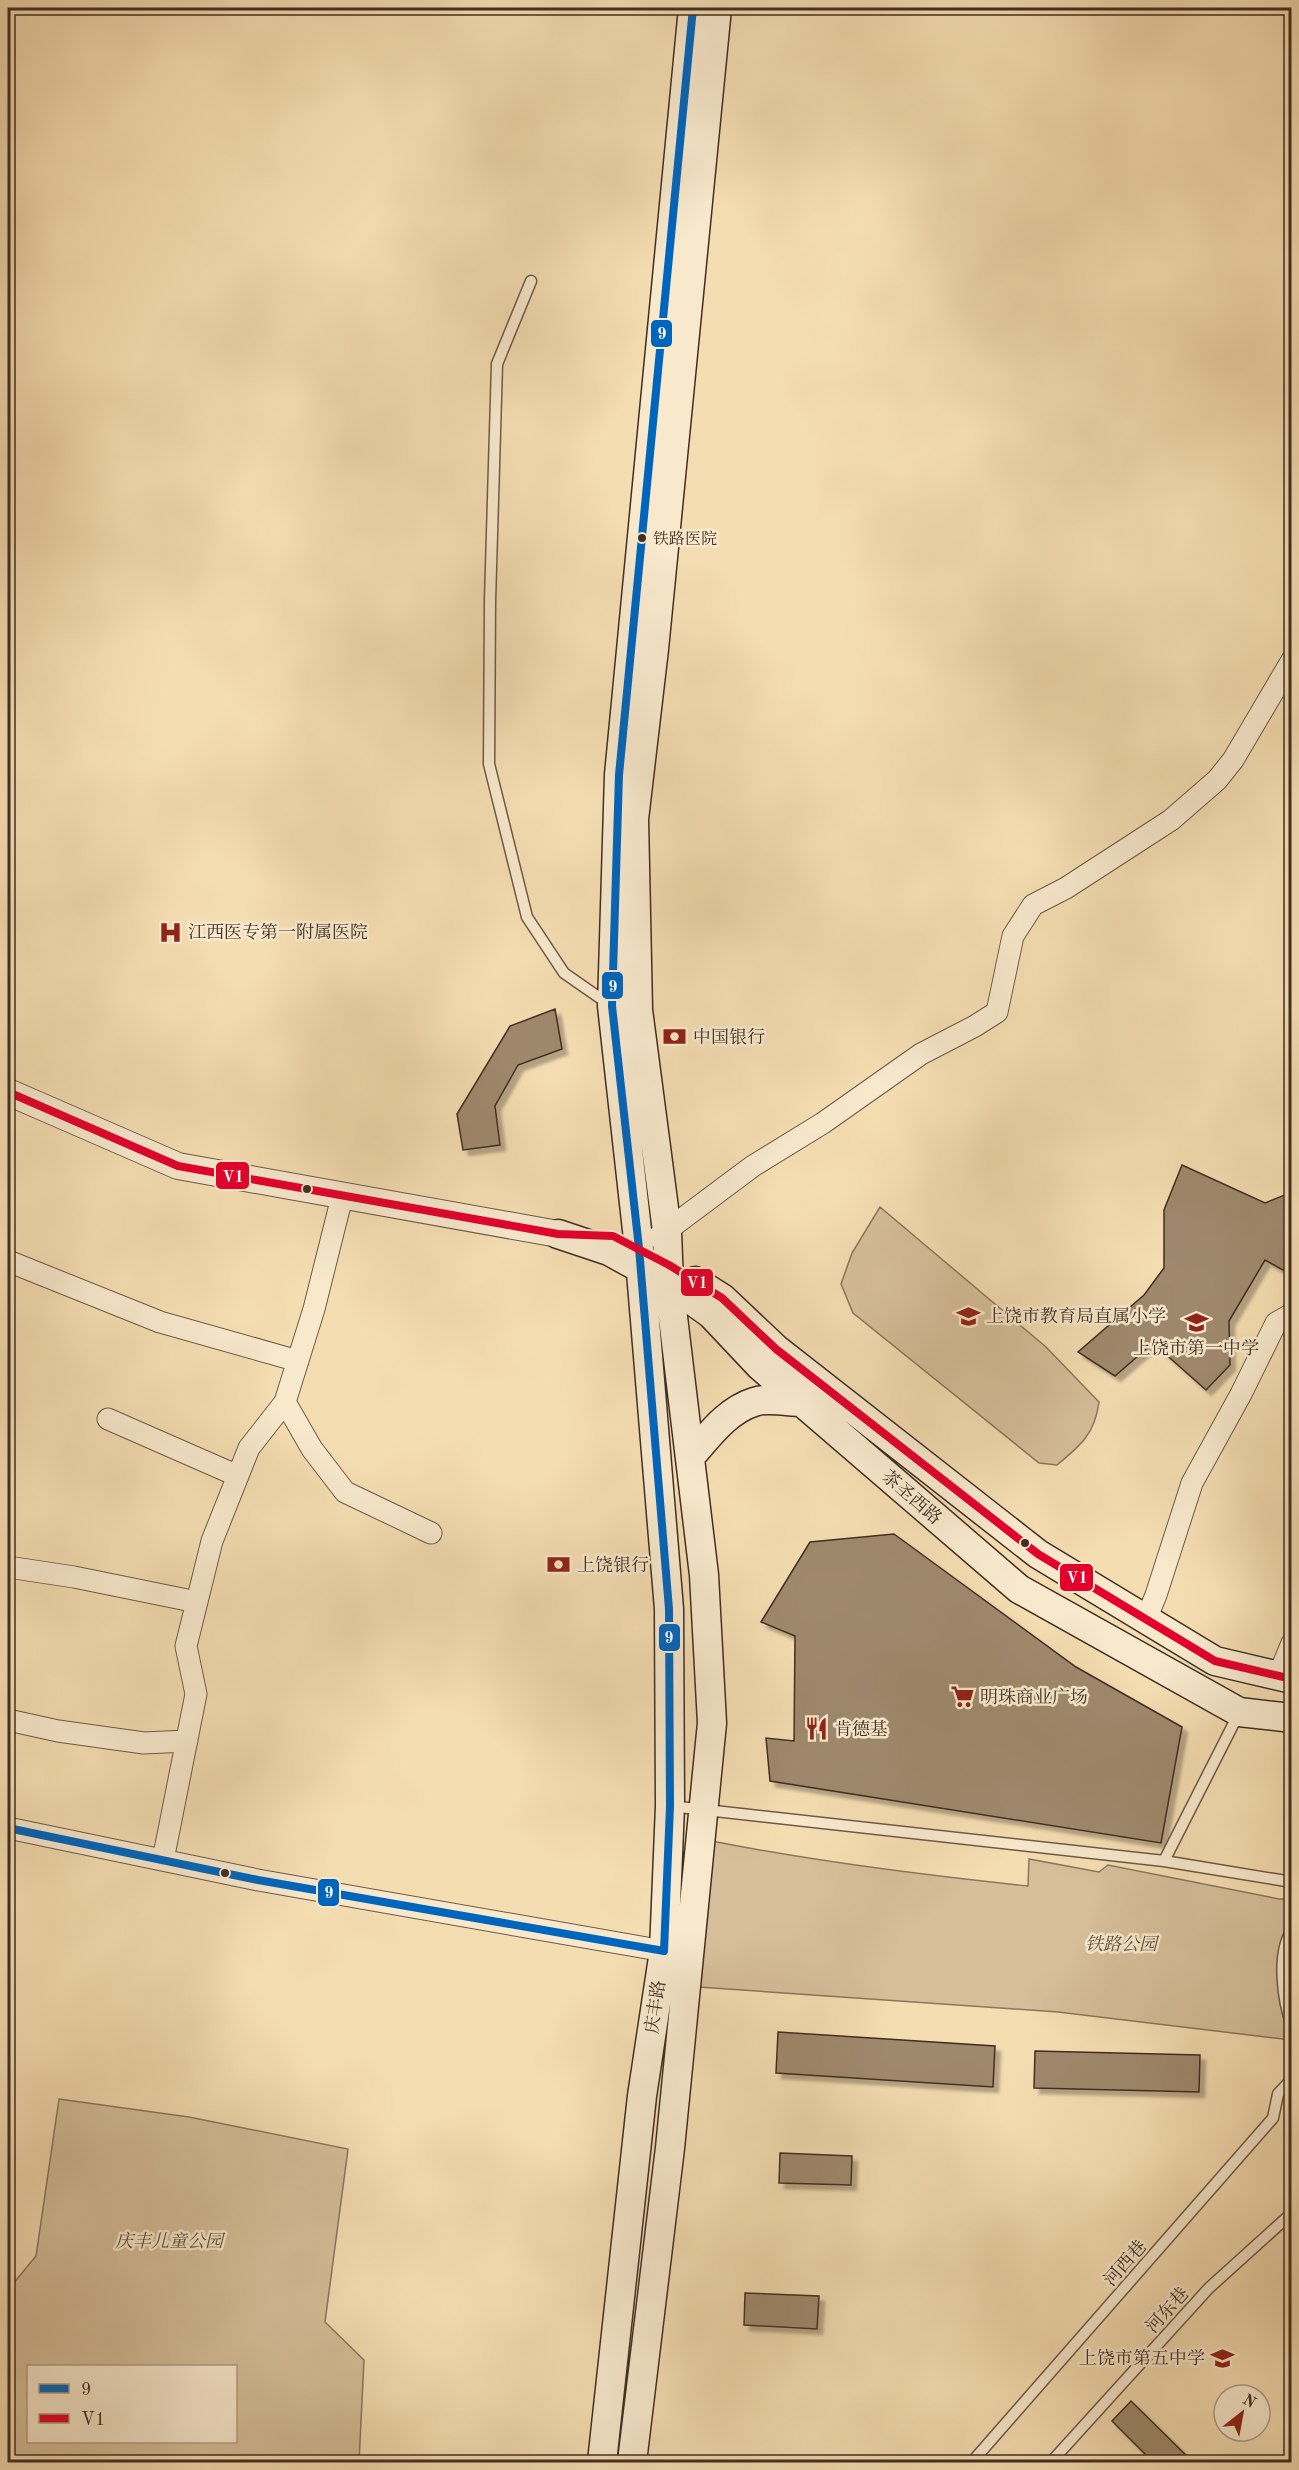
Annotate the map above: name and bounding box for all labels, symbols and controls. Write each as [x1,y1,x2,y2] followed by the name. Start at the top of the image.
[650,319,673,348] line badge: 9
[657,327,667,343] text: 9
[653,530,717,548] place label: 铁路医院
[636,532,648,544] marker: 铁路医院
[157,919,183,945] hospital icon: 江西医专第一附属医院
[188,922,368,942] place label: 江西医专第一附属医院
[601,971,624,1000] line badge: 9
[608,980,618,996] text: 9
[662,1024,688,1050] bank icon: 中国银行
[693,1027,765,1047] place label: 中国银行
[215,1161,250,1190] line badge: V1
[222,1170,244,1186] text: V1
[301,1183,313,1195] unlabelled marker
[680,1268,714,1297] line badge: V1
[686,1276,708,1292] text: V1
[955,1303,981,1329] school or university icon: 上饶市教育局直属小学
[986,1306,1166,1326] place label: 上饶市教育局直属小学
[1183,1309,1209,1335] school or university icon: 上饶市第一中学
[1133,1338,1259,1358] place label: 上饶市第一中学
[878,1466,946,1528] street label: 茶圣西路
[1019,1537,1031,1549] unlabelled marker
[546,1552,572,1578] bank icon: 上饶银行
[577,1555,649,1575] place label: 上饶银行
[1059,1563,1094,1592] line badge: V1
[1066,1571,1088,1587] text: V1
[658,1623,681,1652] line badge: 9
[664,1631,674,1647] text: 9
[949,1684,975,1710] supermarket icon: 明珠商业广场
[980,1687,1088,1707] place label: 明珠商业广场
[803,1716,829,1742] restaurant icon: 肯德基
[834,1719,888,1739] place label: 肯德基
[219,1867,231,1879] unlabelled marker
[317,1878,340,1907] line badge: 9
[324,1886,334,1902] text: 9
[1085,1934,1160,1954] park label: 铁路公园
[641,1979,669,2035] street label: 庆丰路
[115,2231,226,2251] park label: 庆丰儿童公园
[1100,2236,1150,2290] street label: 河西巷
[1142,2283,1192,2337] street label: 河东巷
[1210,2345,1236,2371] school or university icon: 上饶市第五中学
[1079,2348,1205,2368] place label: 上饶市第五中学
[27,2365,237,2443] legend
[81,2381,91,2399] text: 9
[1212,2383,1272,2443] north arrow
[1239,2392,1259,2412] text: N
[81,2411,105,2429] text: V1

